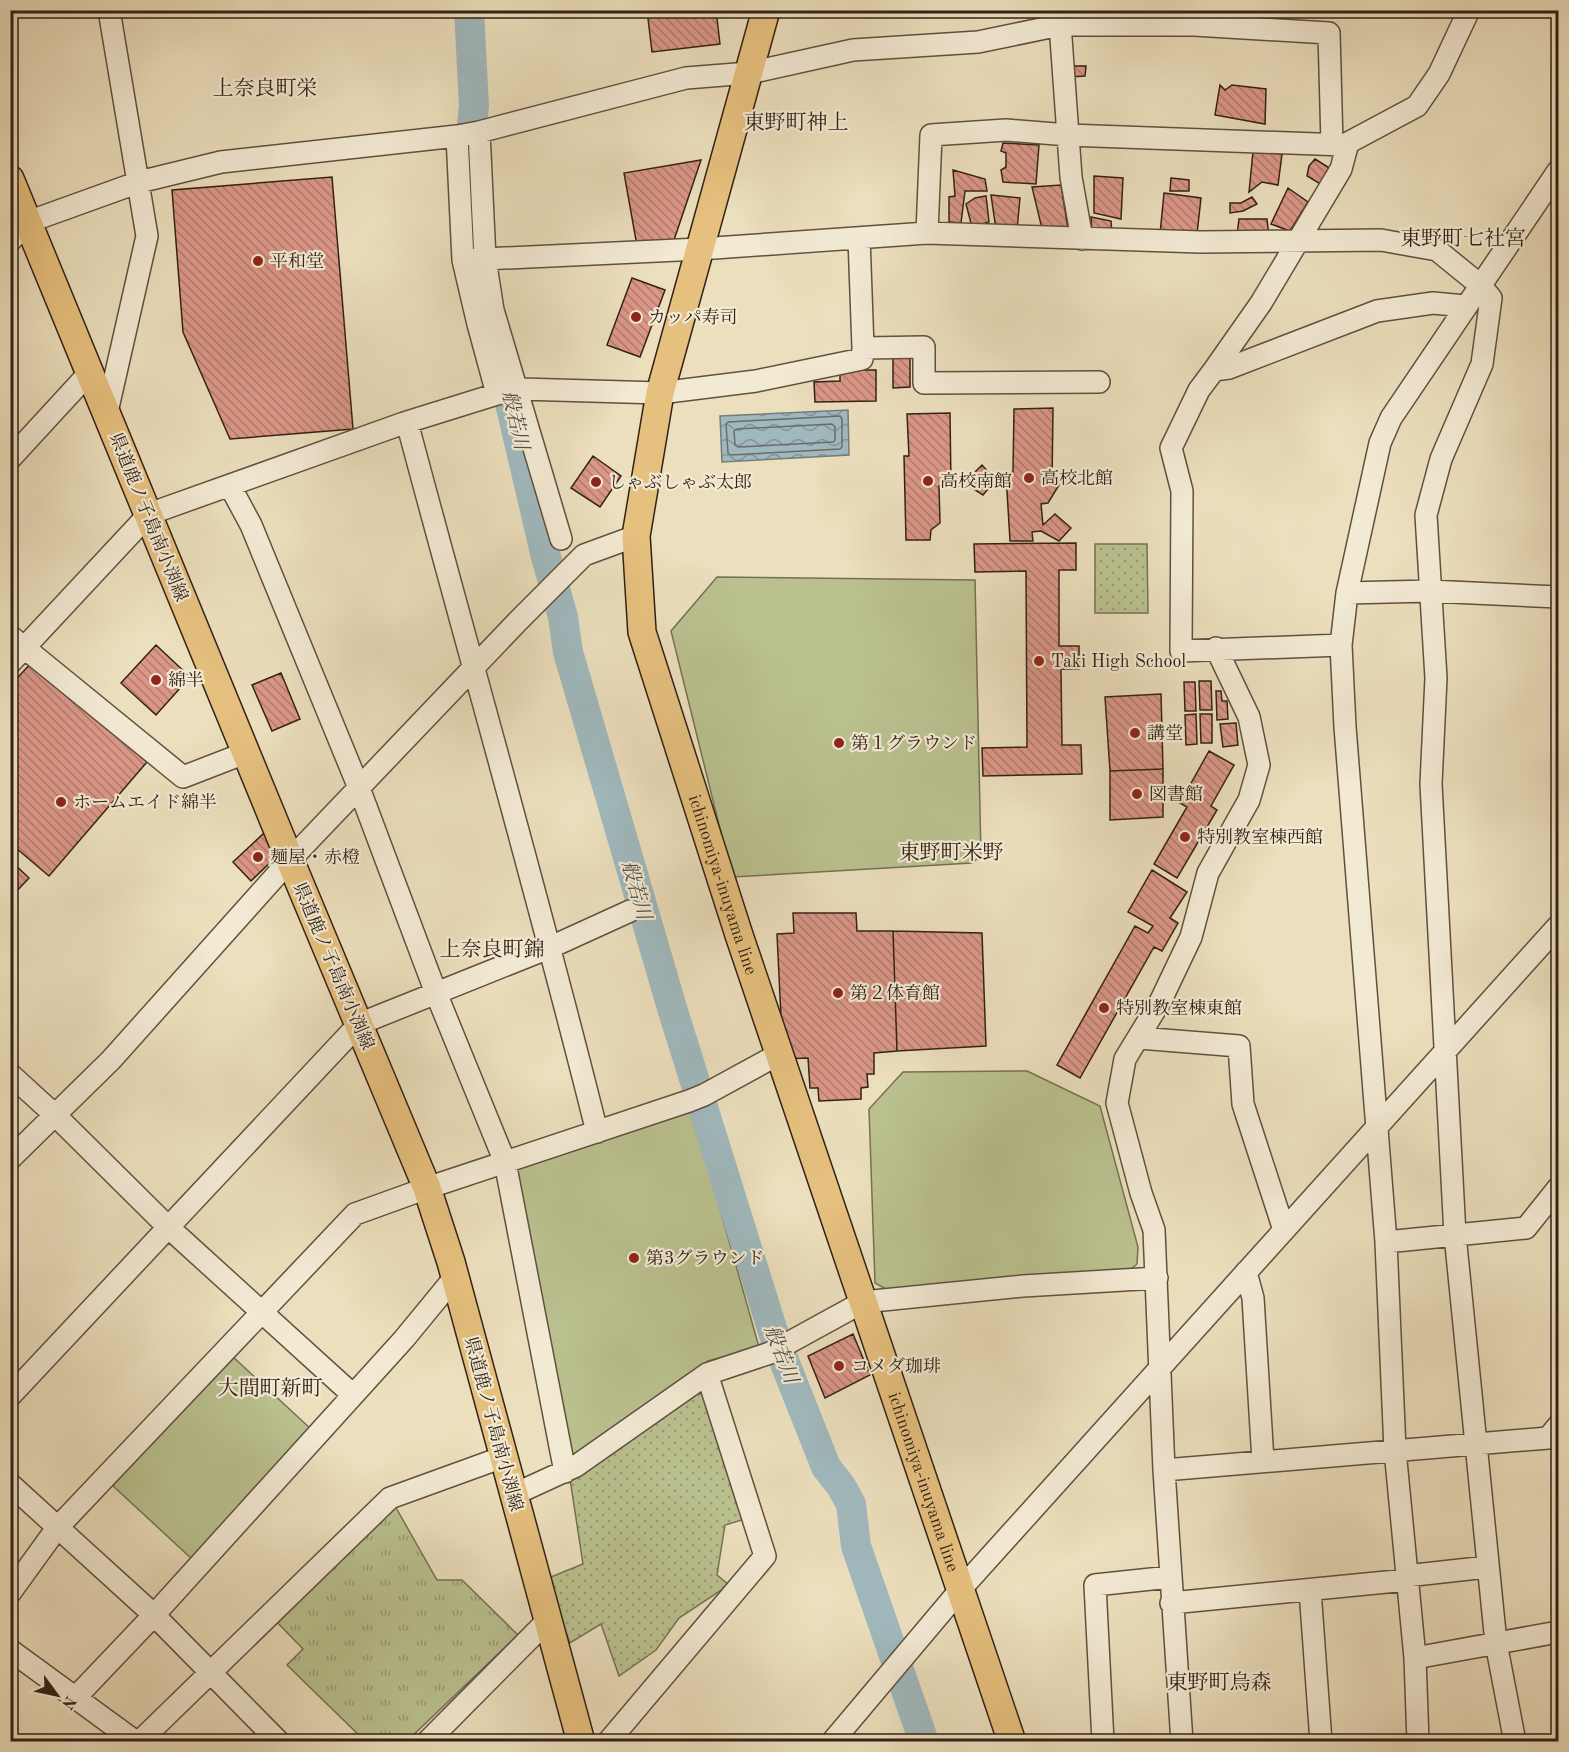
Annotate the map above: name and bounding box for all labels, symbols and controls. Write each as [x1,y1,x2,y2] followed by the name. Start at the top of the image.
[213,77,318,100] district label: 上奈良町栄
[744,111,849,134] district label: 東野町神上
[1400,227,1526,250] district label: 東野町七社宮
[270,251,324,271] place label: 平和堂
[251,254,265,268] marker: 平和堂
[648,307,738,327] place label: カッパ寿司
[629,310,643,324] marker: カッパ寿司
[498,389,533,454] water label: 般若川
[106,430,192,604] street label: 県道鹿ノ子島南小渕線
[1041,468,1113,488] place label: 高校北館
[940,471,1012,491] place label: 高校南館
[1022,471,1036,485] marker: 高校北館
[608,473,752,492] place label: しゃぶしゃぶ太郎
[921,474,935,488] marker: 高校南館
[589,475,603,489] marker: しゃぶしゃぶ太郎
[1051,653,1186,671] place label: Taki High School
[1032,654,1046,668] marker: Taki High School
[168,670,204,690] place label: 綿半
[149,673,163,687] marker: 綿半
[1147,723,1183,743] place label: 講堂
[1128,726,1142,740] marker: 講堂
[851,733,977,753] place label: 第１グラウンド
[832,736,846,750] marker: 第１グラウンド
[1149,784,1203,804] place label: 図書館
[1130,787,1144,801] marker: 図書館
[73,792,217,812] place label: ホームエイド綿半
[685,793,760,977] street label: ichinomiya-inuyama line
[54,795,68,809] marker: ホームエイド綿半
[1197,827,1323,847] place label: 特別教室棟西館
[1178,830,1192,844] marker: 特別教室棟西館
[899,841,1004,864] district label: 東野町米野
[270,847,360,867] place label: 麺屋・赤橙
[251,850,265,864] marker: 麺屋・赤橙
[617,858,655,924] water label: 般若川
[290,879,378,1053] street label: 県道鹿ノ子島南小渕線
[440,938,545,961] district label: 上奈良町錦
[850,983,940,1003] place label: 第２体育館
[831,986,845,1000] marker: 第２体育館
[1116,998,1242,1018] place label: 特別教室棟東館
[1097,1001,1111,1015] marker: 特別教室棟東館
[646,1248,764,1268] place label: 第3グラウンド
[627,1251,641,1265] marker: 第3グラウンド
[760,1322,803,1388] water label: 般若川
[461,1334,527,1514] street label: 県道鹿ノ子島南小渕線
[851,1357,941,1376] place label: コメダ珈琲
[832,1359,846,1373] marker: コメダ珈琲
[218,1377,323,1400] district label: 大間町新町
[884,1390,962,1574] street label: ichinomiya-inuyama line
[27,1665,87,1725] north arrow
[1167,1671,1272,1694] district label: 東野町烏森
[57,1693,78,1712] text: N

